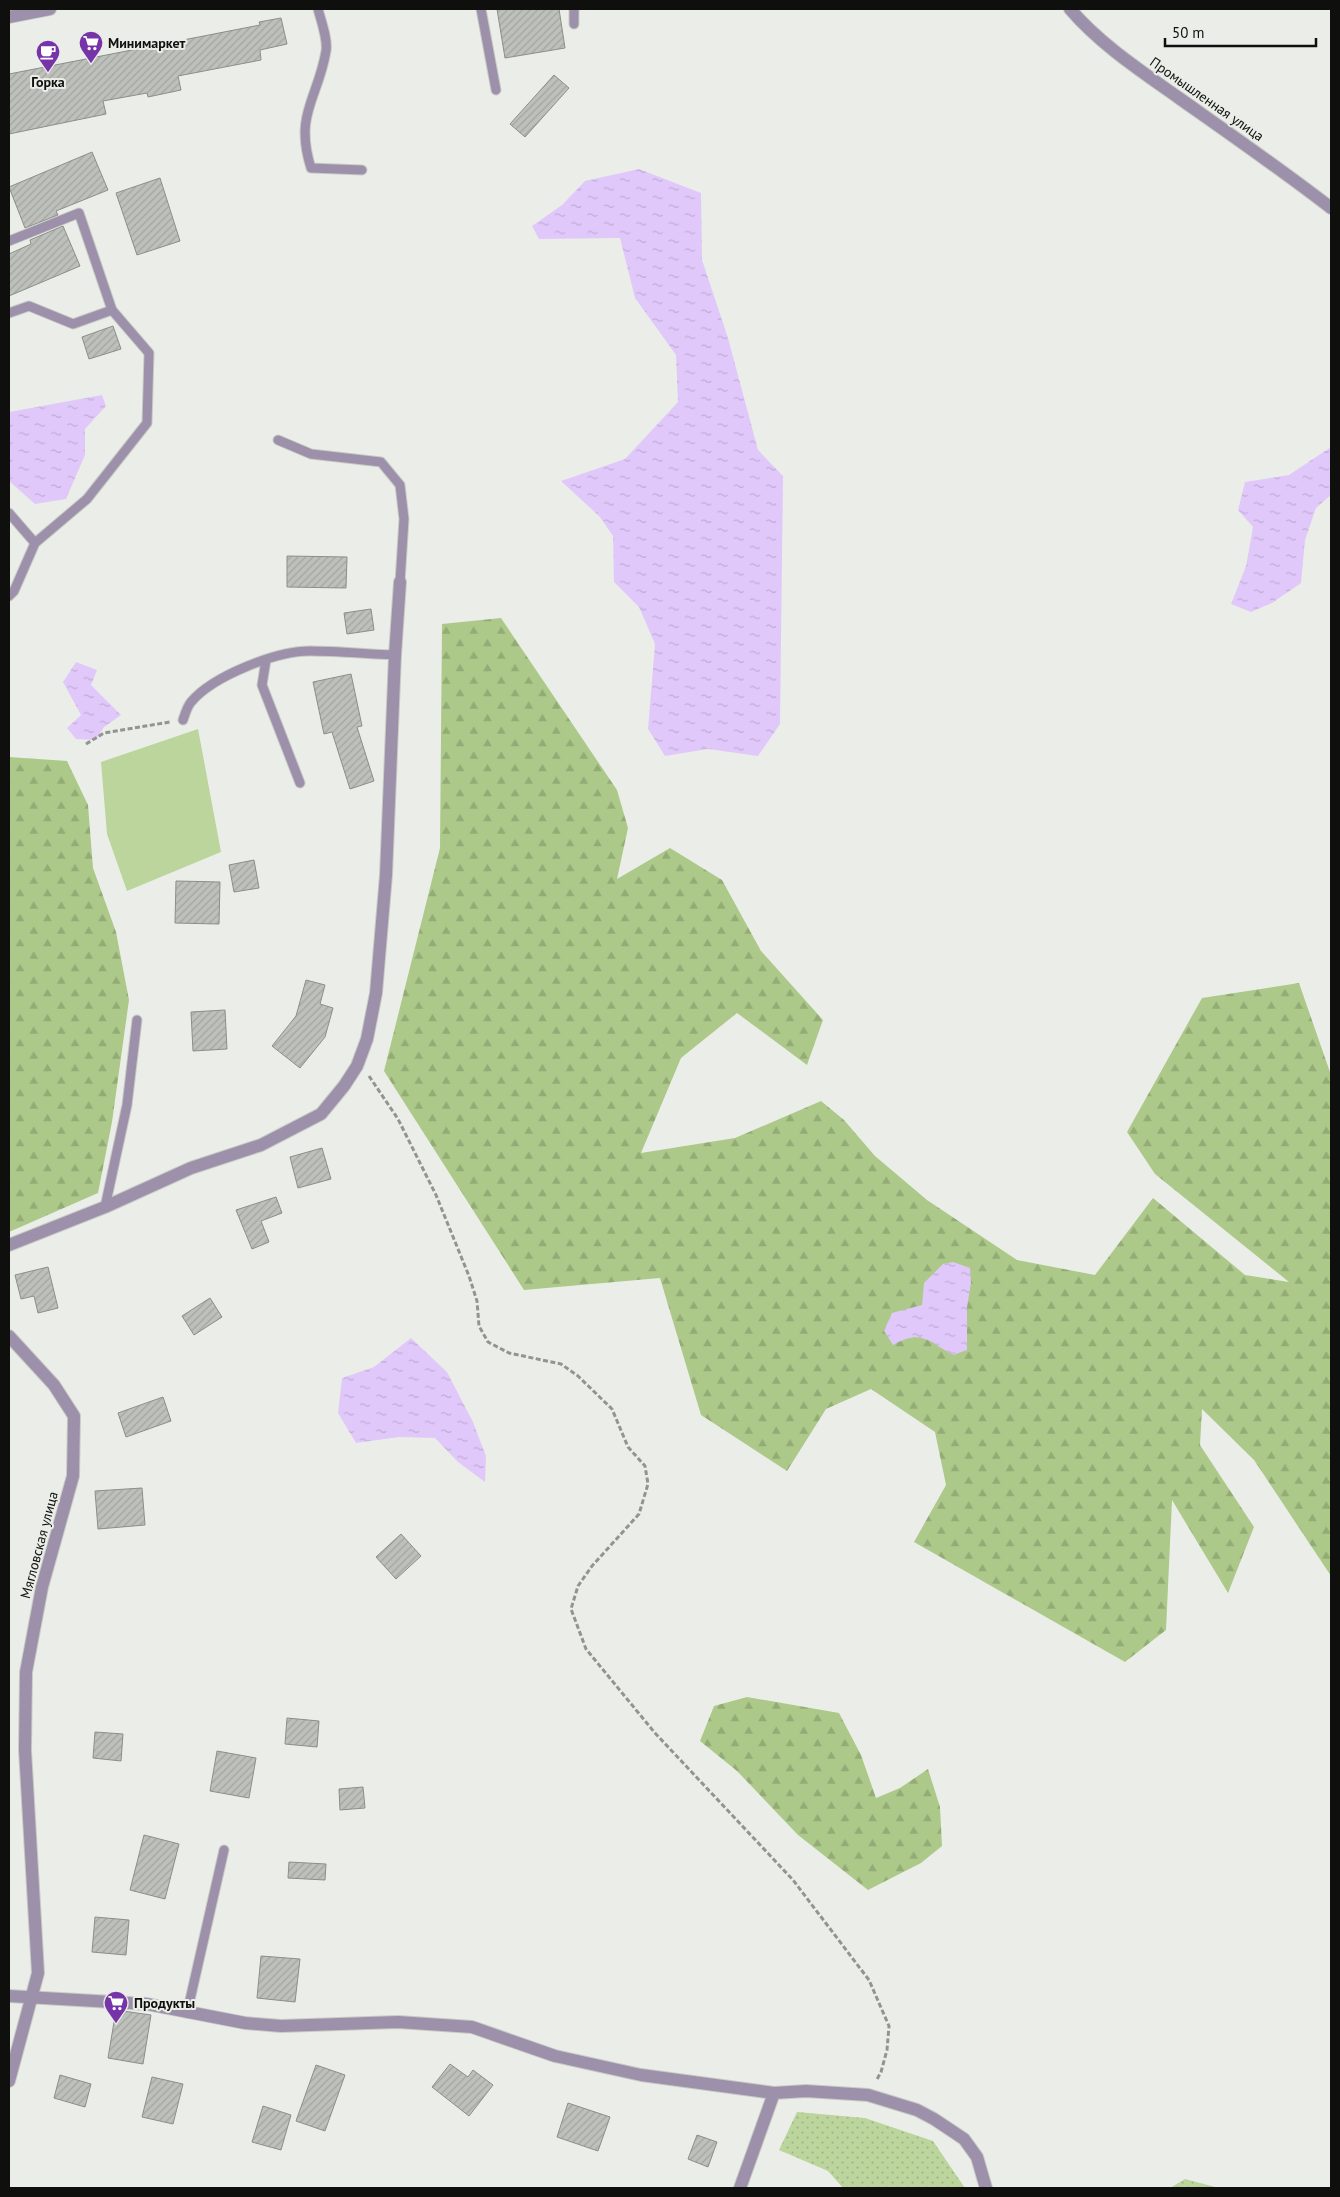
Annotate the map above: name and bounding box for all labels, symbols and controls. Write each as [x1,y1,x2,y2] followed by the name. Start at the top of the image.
[1165,15,1316,47] scale bar
[1172,23,1205,42] text: 50 m
[78,30,104,64] supermarket icon: Минимаркет
[108,34,186,52] place label: Минимаркет
[35,39,61,73] cafe icon: Горка
[1146,53,1268,145] street label: Промышленная улица
[31,73,65,91] place label: Горка
[16,1489,62,1601] street label: Мягловская улица
[103,1990,129,2024] supermarket icon: Продукты
[134,1994,195,2012] place label: Продукты

